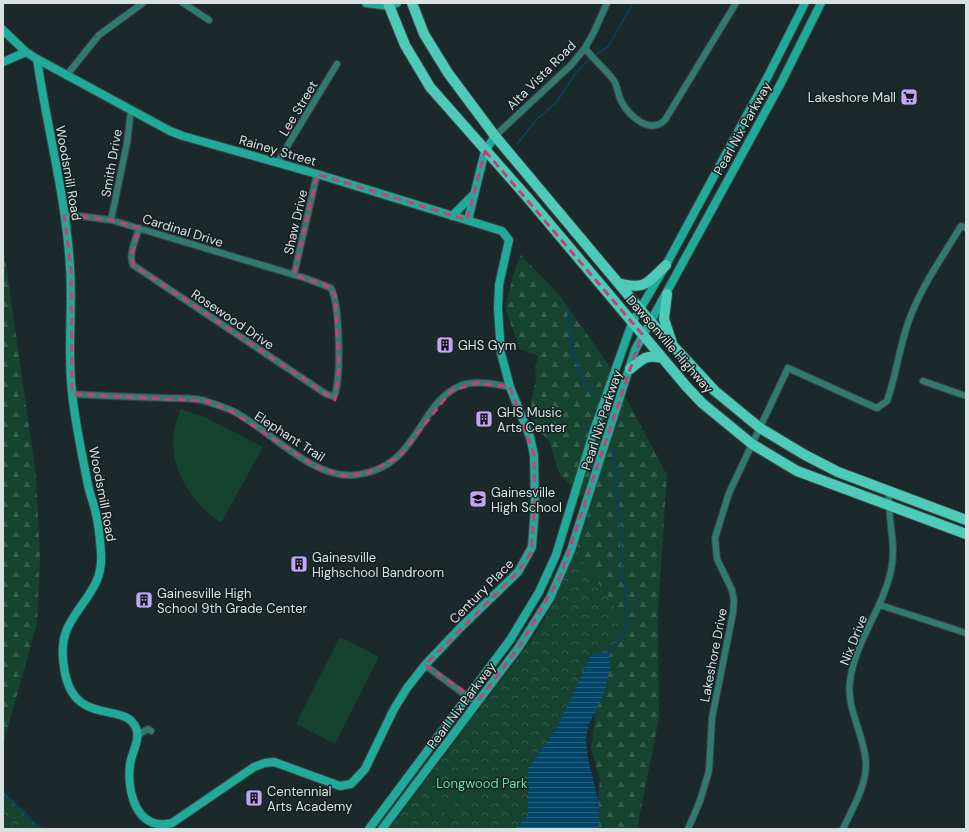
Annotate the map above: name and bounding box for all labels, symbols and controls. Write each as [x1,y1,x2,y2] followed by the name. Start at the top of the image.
[503,37,580,114] street label: Alta Vista Road
[275,77,322,139] street label: Lee Street
[710,79,775,178] street label: Pearl Nix Parkway
[899,87,919,107] supermarket icon: Lakeshore Mall
[808,89,896,106] place label: Lakeshore Mall
[52,124,85,222] street label: Woodsmill Road
[97,128,126,199] street label: Smith Drive
[237,131,319,170] street label: Rainey Street
[280,188,311,256] street label: Shaw Drive
[140,210,225,251] street label: Cardinal Drive
[188,285,277,353] street label: Rosewood Drive
[622,292,717,397] street label: Dawsonville Highway
[435,335,455,355] building icon: GHS Gym
[458,337,516,354] place label: GHS Gym
[577,368,626,472] street label: Pearl Nix Parkway
[497,404,567,436] place label: GHS Music Arts Center
[251,407,328,466] street label: Elephant Trail
[474,409,494,429] building icon: GHS Music Arts Center
[85,445,120,543] street label: Woodsmill Road
[491,484,562,516] place label: Gainesville High School
[468,489,488,509] school or university icon: Gainesville High School
[312,549,444,581] place label: Gainesville Highschool Bandroom
[289,554,309,574] building icon: Gainesville Highschool Bandroom
[445,555,517,627] street label: Century Place
[157,585,308,617] place label: Gainesville High School 9th Grade Center
[134,590,154,610] building icon: Gainesville High School 9th Grade Center
[696,607,731,703] street label: Lakeshore Drive
[836,613,871,668] street label: Nix Drive
[423,659,500,752] street label: Pearl Nix Parkway
[436,775,528,792] park label: Longwood Park
[267,783,352,815] place label: Centennial Arts Academy
[244,788,264,808] building icon: Centennial Arts Academy

